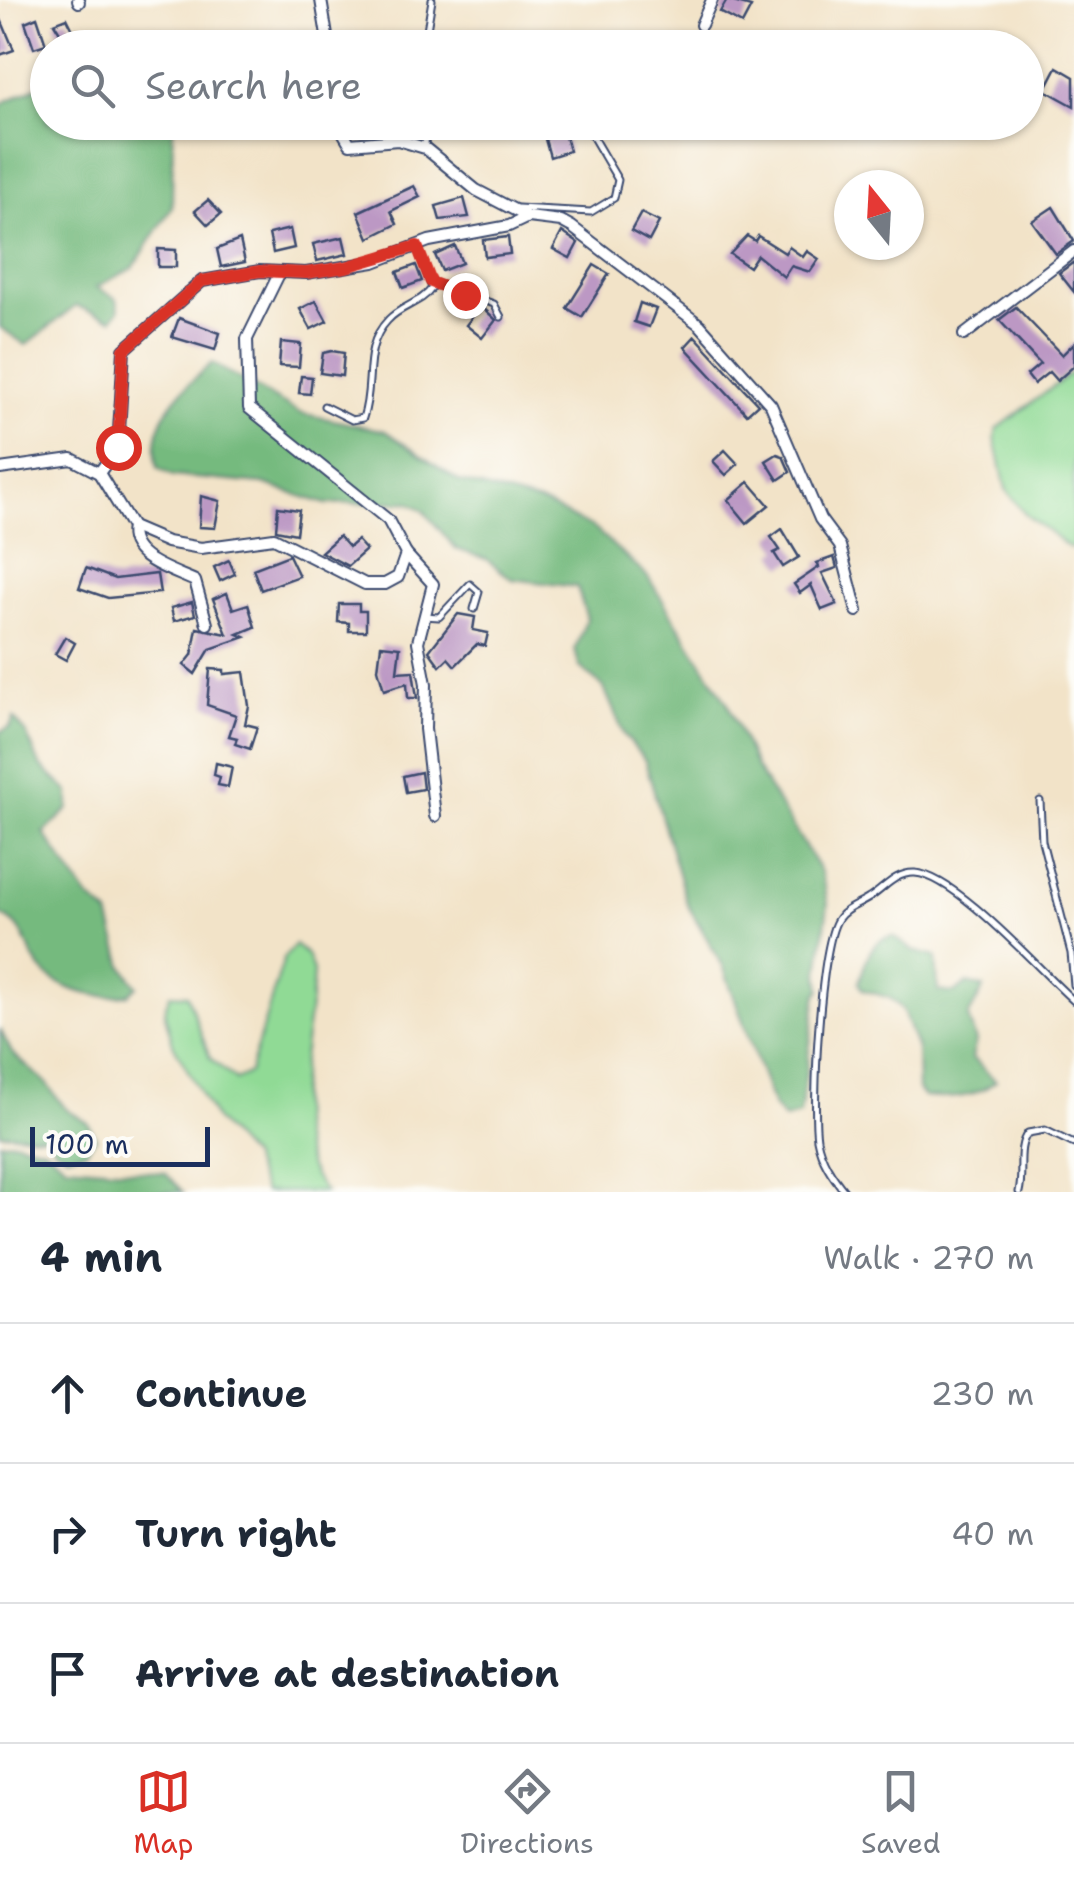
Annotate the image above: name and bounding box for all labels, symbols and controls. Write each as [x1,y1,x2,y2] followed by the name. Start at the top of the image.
[30,30,1044,140] search box
[65,58,120,113] icon: search
[145,60,362,111] text: Search here
[834,170,924,260] north arrow
[443,273,489,319] route end
[96,425,142,471] route start
[30,1122,210,1166] scale bar
[45,1125,129,1163] text: 100 m
[40,1229,162,1285] text: 4 min
[823,1236,1034,1279] text: Walk · 270 m
[40,1366,95,1421] icon: ahead
[135,1368,307,1419] text: Continue
[931,1372,1034,1415] text: 230 m
[40,1506,95,1561] icon: right
[135,1508,337,1559] text: Turn right
[951,1512,1034,1555] text: 40 m
[40,1646,95,1701] icon: arrive
[135,1648,559,1699] text: Arrive at destination
[134,1764,193,1862] tab: Map
[460,1764,594,1862] tab: Directions
[861,1764,940,1862] tab: Saved

